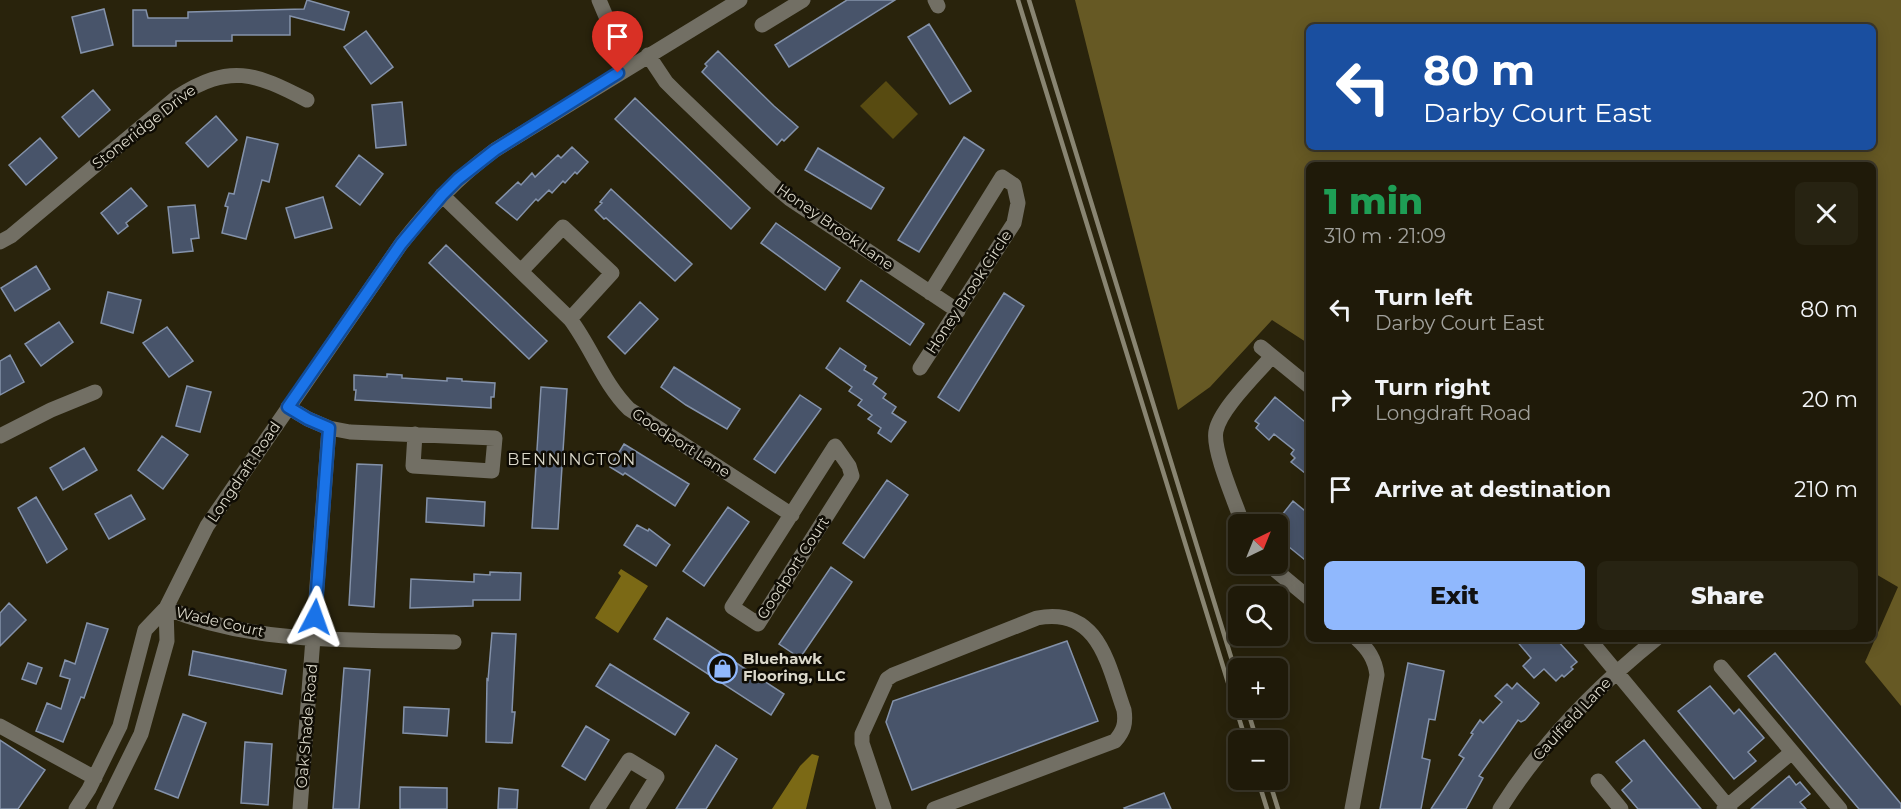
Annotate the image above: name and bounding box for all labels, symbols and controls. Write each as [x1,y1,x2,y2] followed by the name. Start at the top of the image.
[592,11,643,73] pin
[601,20,634,53] icon: arrive
[1423,44,1535,96] text: 80 m
[1324,48,1402,126] icon: left
[88,80,199,173] street label: Stoneridge Drive
[1423,96,1652,129] text: Darby Court East
[773,179,897,274] street label: Honey Brook Lane
[1324,179,1423,223] text: 1 min
[1795,182,1858,245] button: close
[1324,224,1446,248] text: 310 m · 21:09
[922,226,1016,357] street label: Honey Brook Circle
[1375,284,1473,311] text: Turn left
[1324,293,1357,326] icon: left
[1800,296,1858,323] text: 80 m
[1375,311,1545,335] text: Darby Court East
[1375,374,1490,401] text: Turn right
[1324,383,1357,416] icon: right
[1802,386,1858,413] text: 20 m
[1375,401,1531,425] text: Longdraft Road
[629,404,734,481] street label: Goodport Lane
[203,418,284,526] street label: Longdraft Road
[507,450,637,469] district label: BENNINGTON
[1324,473,1357,506] icon: arrive
[1375,476,1611,503] text: Arrive at destination
[1794,476,1858,503] text: 210 m
[752,513,833,623] street label: Goodport Court
[1228,514,1288,574] north arrow
[1228,514,1288,790] map controls
[1324,561,1585,630] button: Exit
[1597,561,1858,630] button: Share
[283,585,347,649] position arrow
[1228,586,1288,646] button: search
[174,602,266,641] street label: Wade Court
[743,649,846,685] place label: Bluehawk Flooring, LLC
[706,652,738,684] shop icon: Bluehawk Flooring, LLC
[1228,658,1288,718] button: +
[292,663,321,789] street label: Oak Shade Road
[1528,673,1615,764] street label: Caulfield Lane
[1228,730,1288,790] button: −

